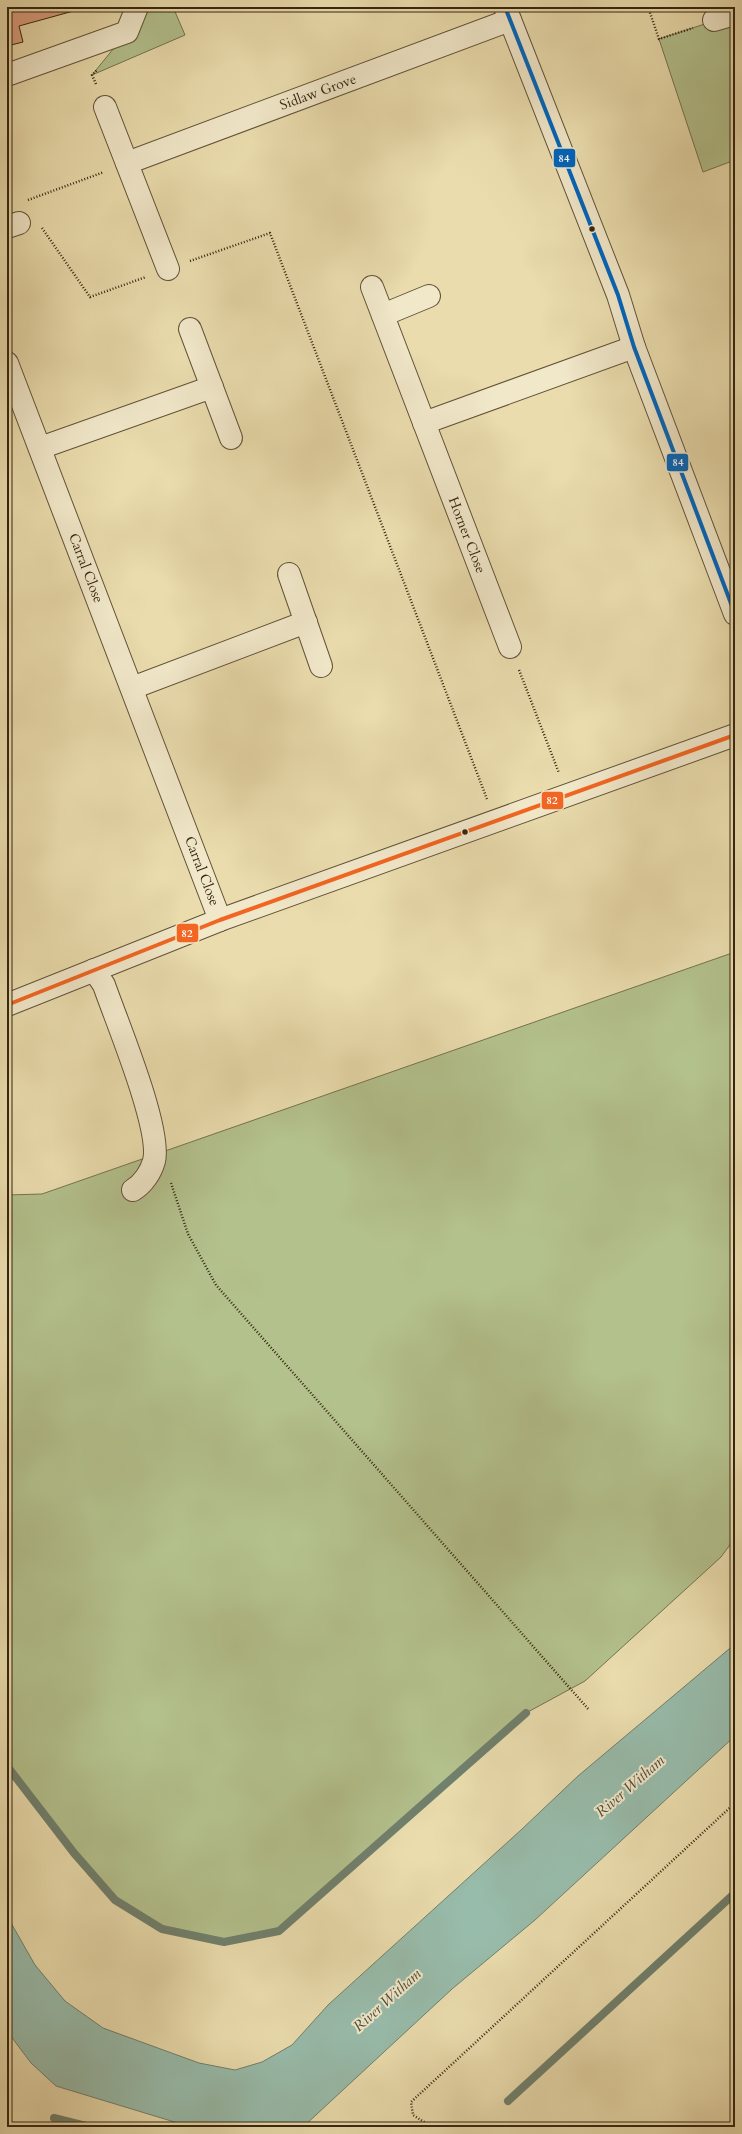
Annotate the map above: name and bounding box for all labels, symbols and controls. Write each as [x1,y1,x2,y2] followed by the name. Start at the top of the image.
[277,69,359,115] street label: Sidlaw Grove
[553,148,576,168] line badge: 84
[558,151,570,166] text: 84
[587,224,597,234] unlabelled marker
[666,453,689,472] line badge: 84
[672,455,684,470] text: 84
[444,494,490,576] street label: Horner Close
[64,530,108,606] street label: Carral Close
[541,791,564,810] line badge: 82
[546,793,558,808] text: 82
[460,827,470,837] unlabelled marker
[180,833,224,909] street label: Carral Close
[176,923,199,943] line badge: 82
[181,926,193,941] text: 82
[591,1750,669,1822] water label: River Witham
[349,1964,426,2036] water label: River Witham

